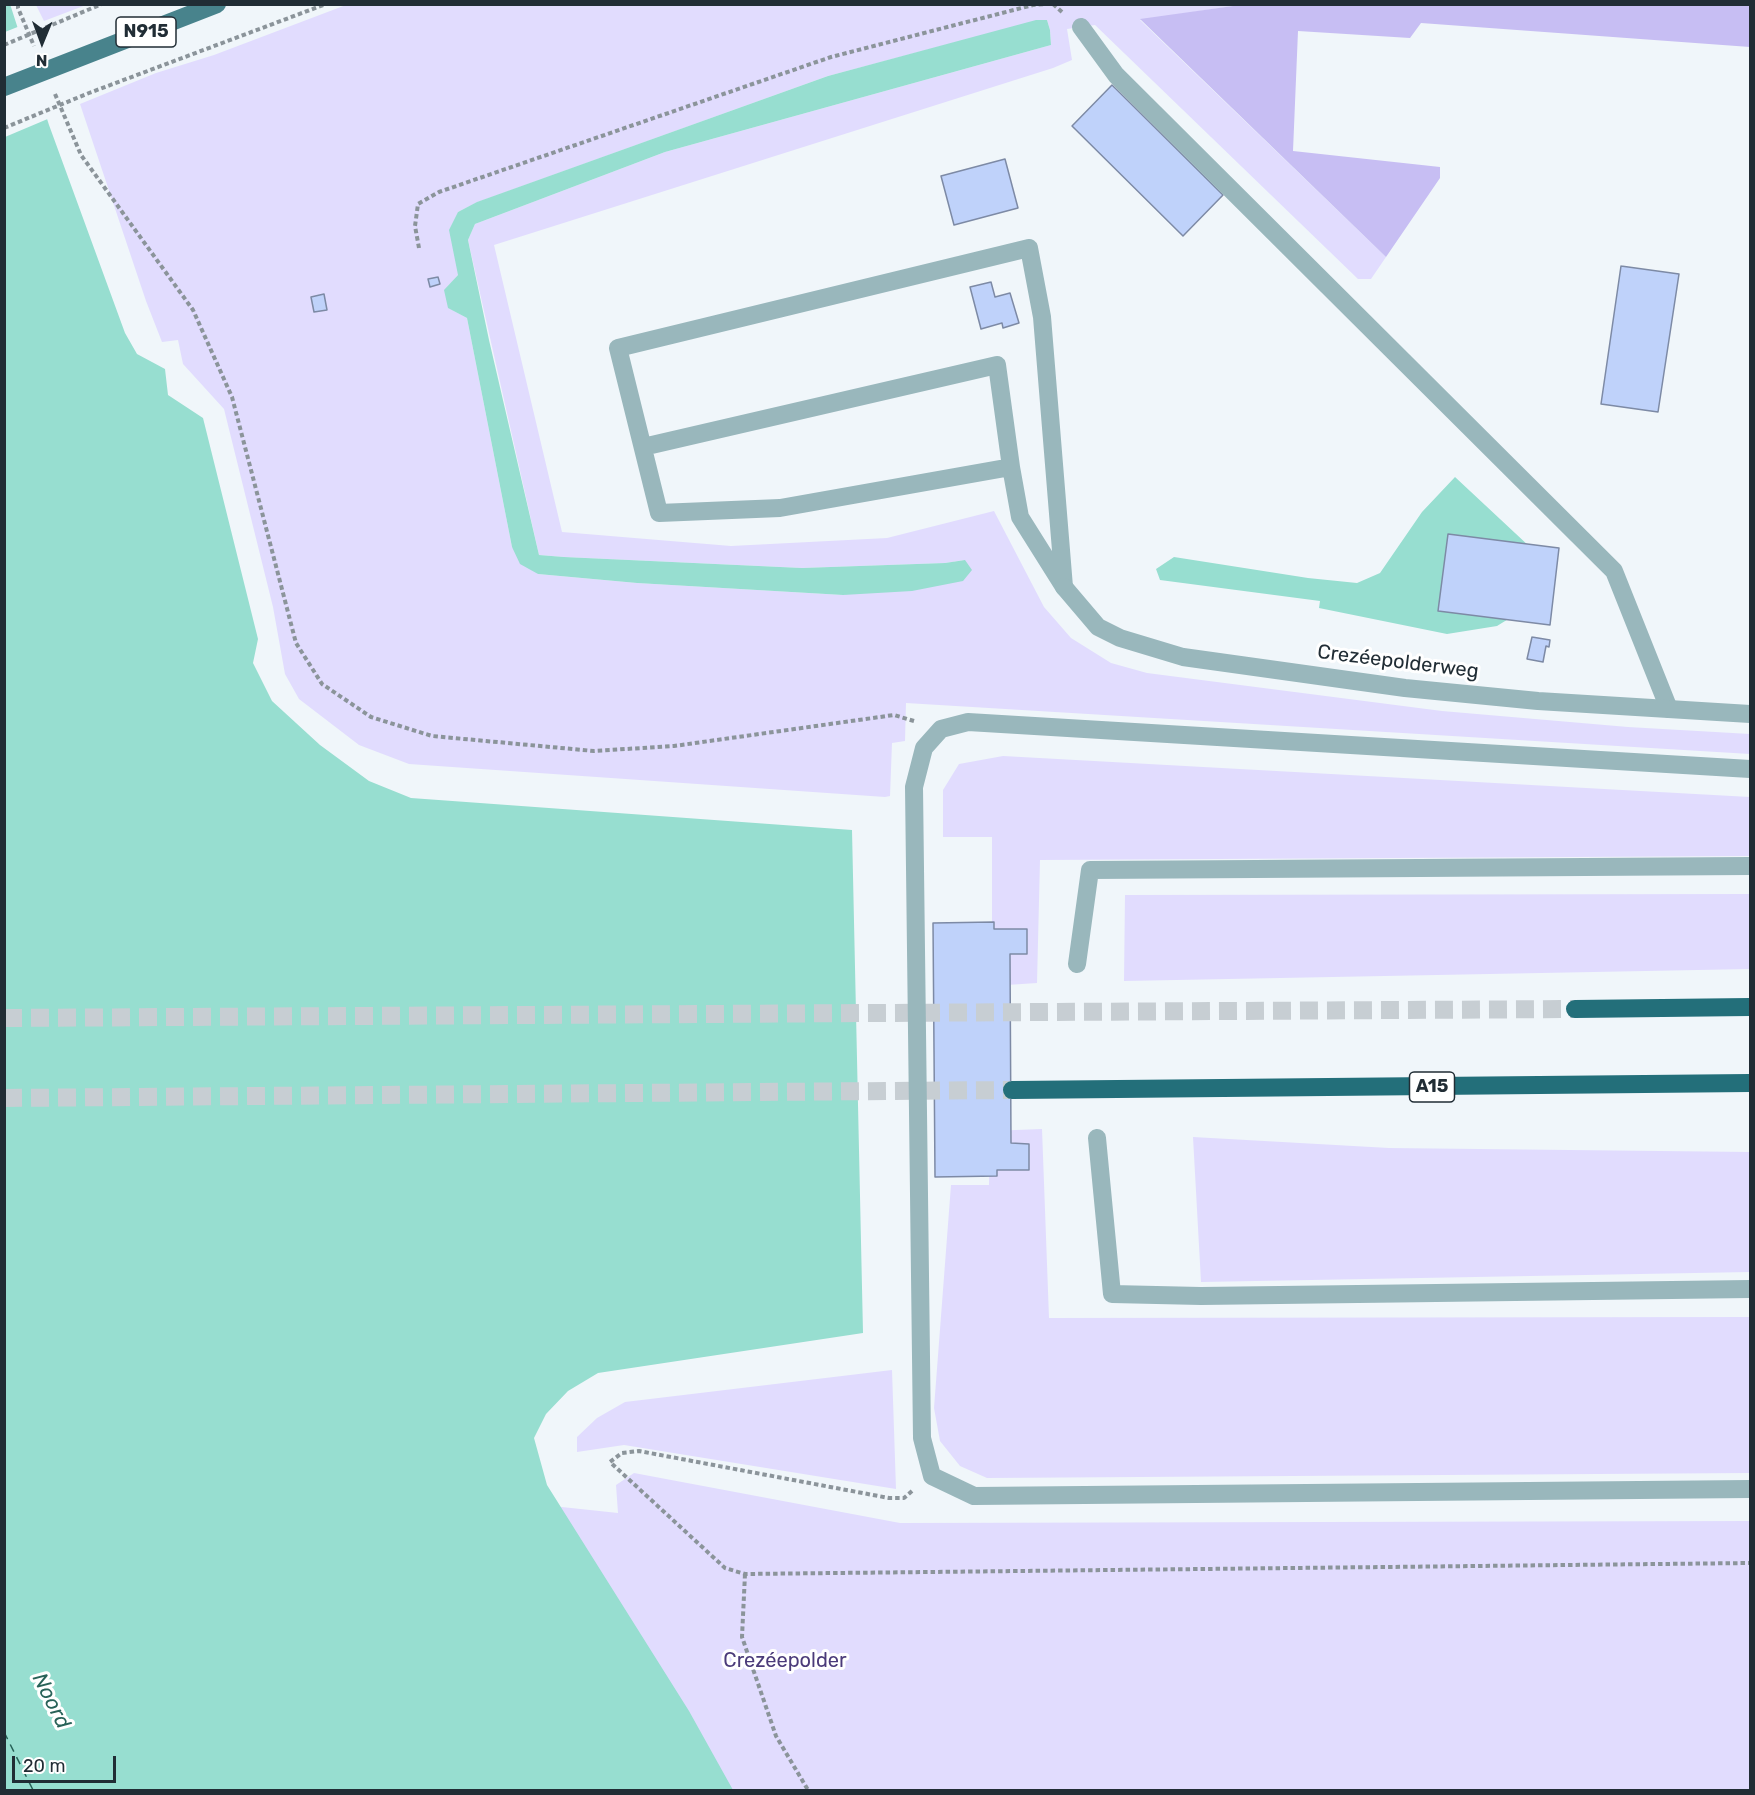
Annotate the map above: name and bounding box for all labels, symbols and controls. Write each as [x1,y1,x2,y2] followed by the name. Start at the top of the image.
[12,12,72,72] north arrow
[116,17,176,47] road number: N915
[36,51,48,70] text: N
[1316,640,1480,684] street label: Crezéepolderweg
[1410,1072,1454,1102] road number: A15
[723,1649,847,1673] park label: Crezéepolder
[26,1669,76,1733] water label: Noord
[15,1744,118,1782] scale bar
[23,1755,65,1777] text: 20 m

